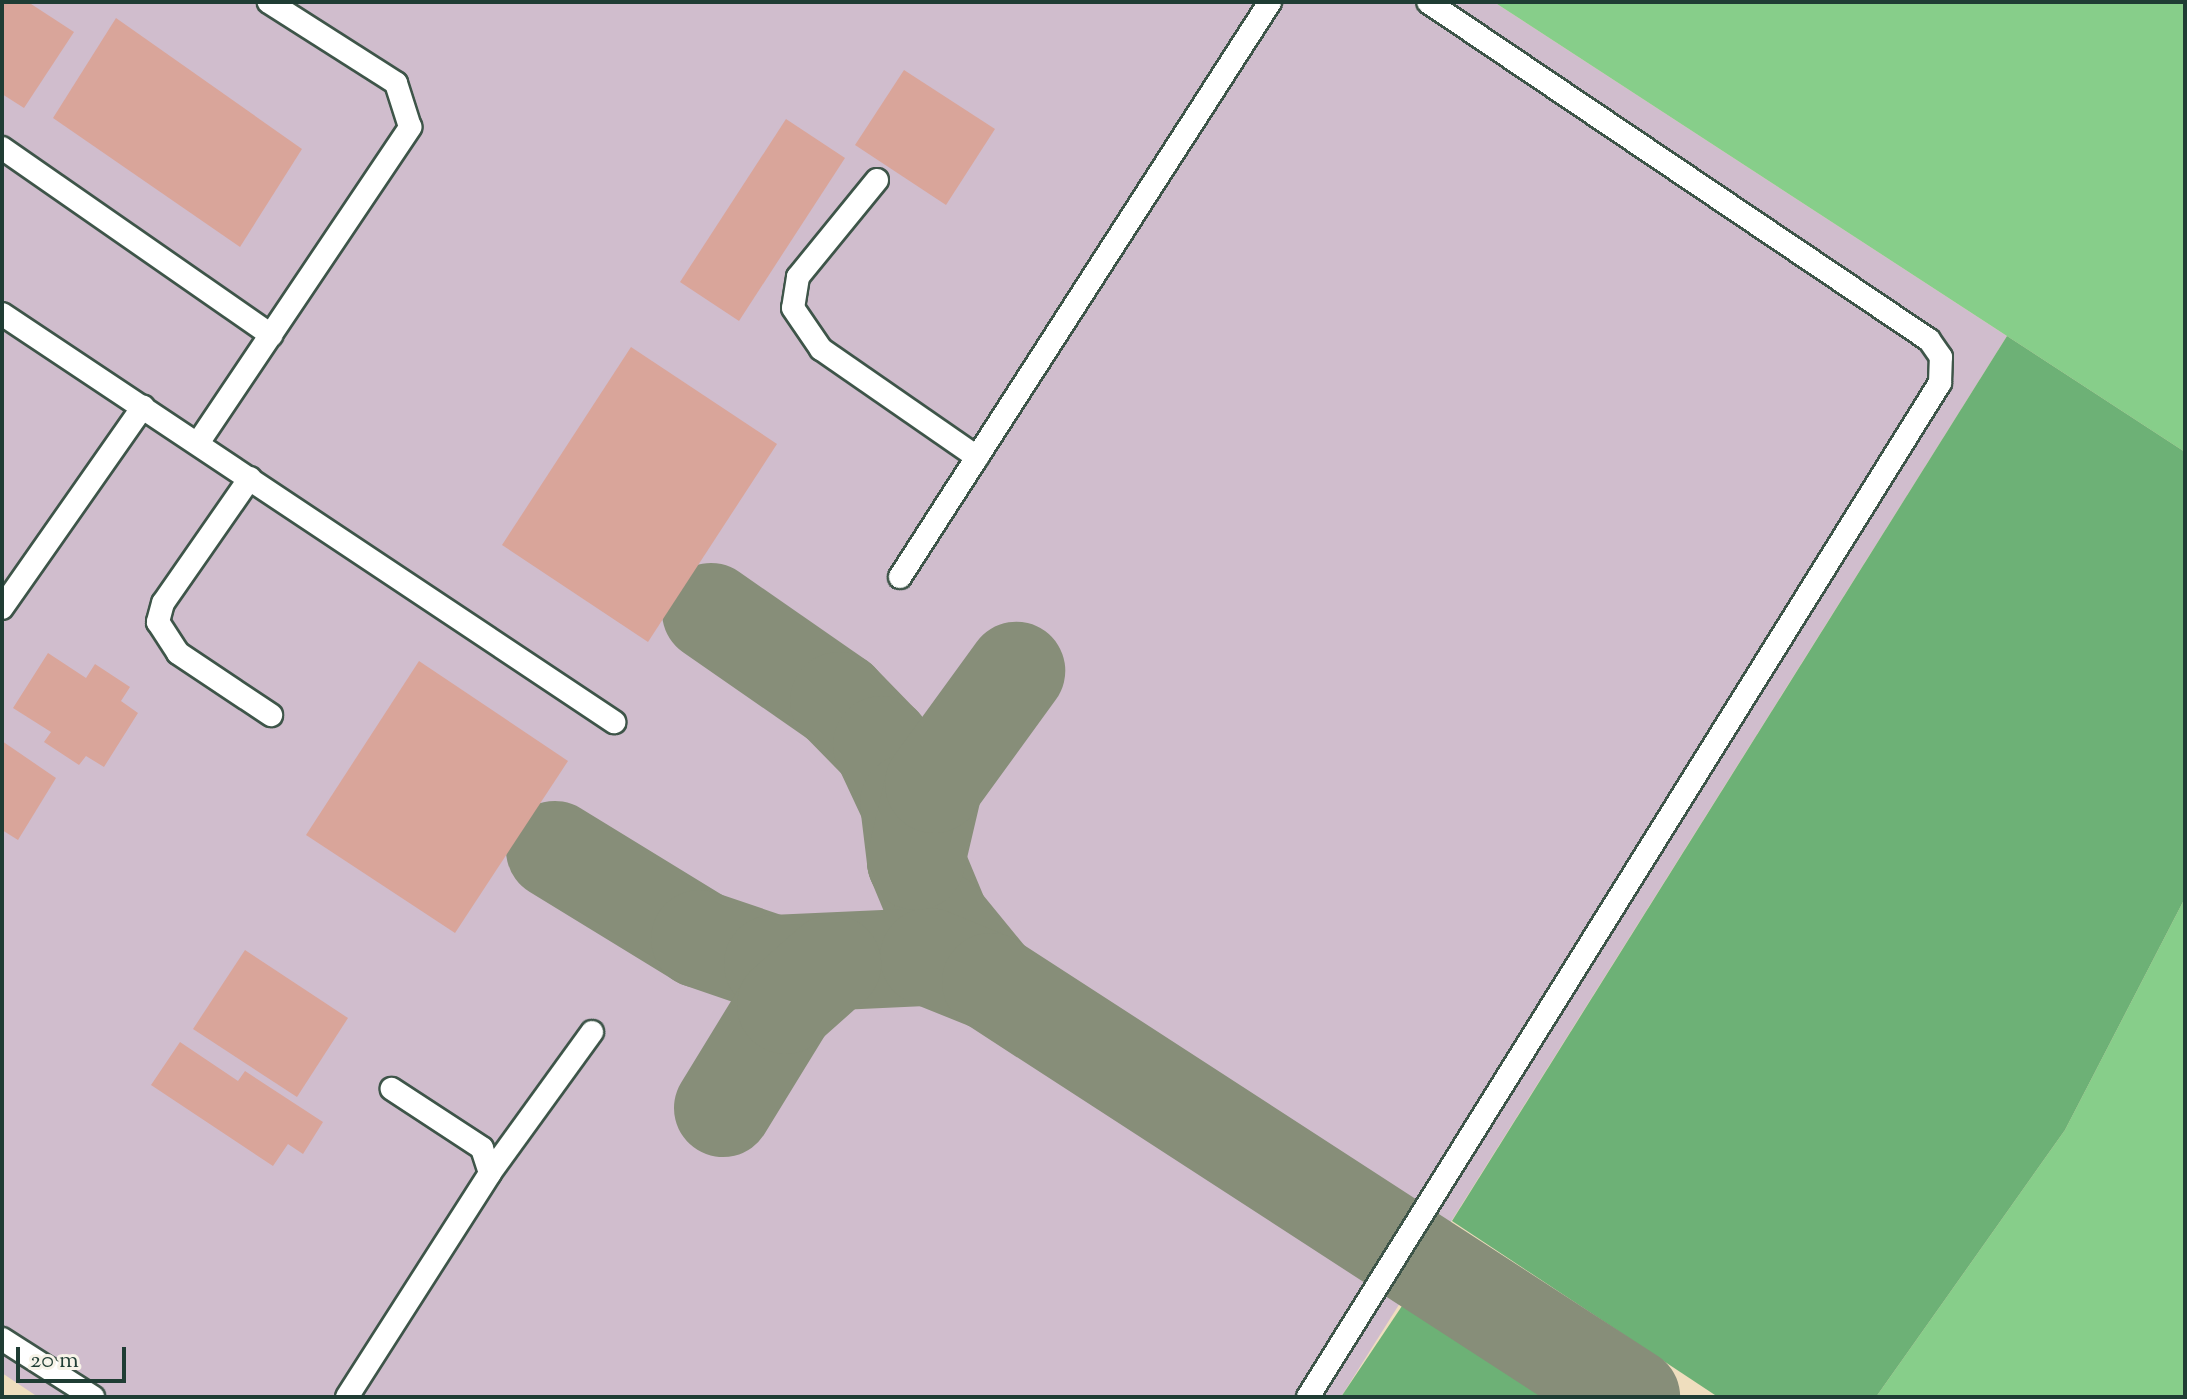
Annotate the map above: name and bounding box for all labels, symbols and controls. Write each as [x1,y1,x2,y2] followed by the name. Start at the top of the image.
[20,1331,130,1381] scale bar
[30,1344,79,1378] text: 20 m

